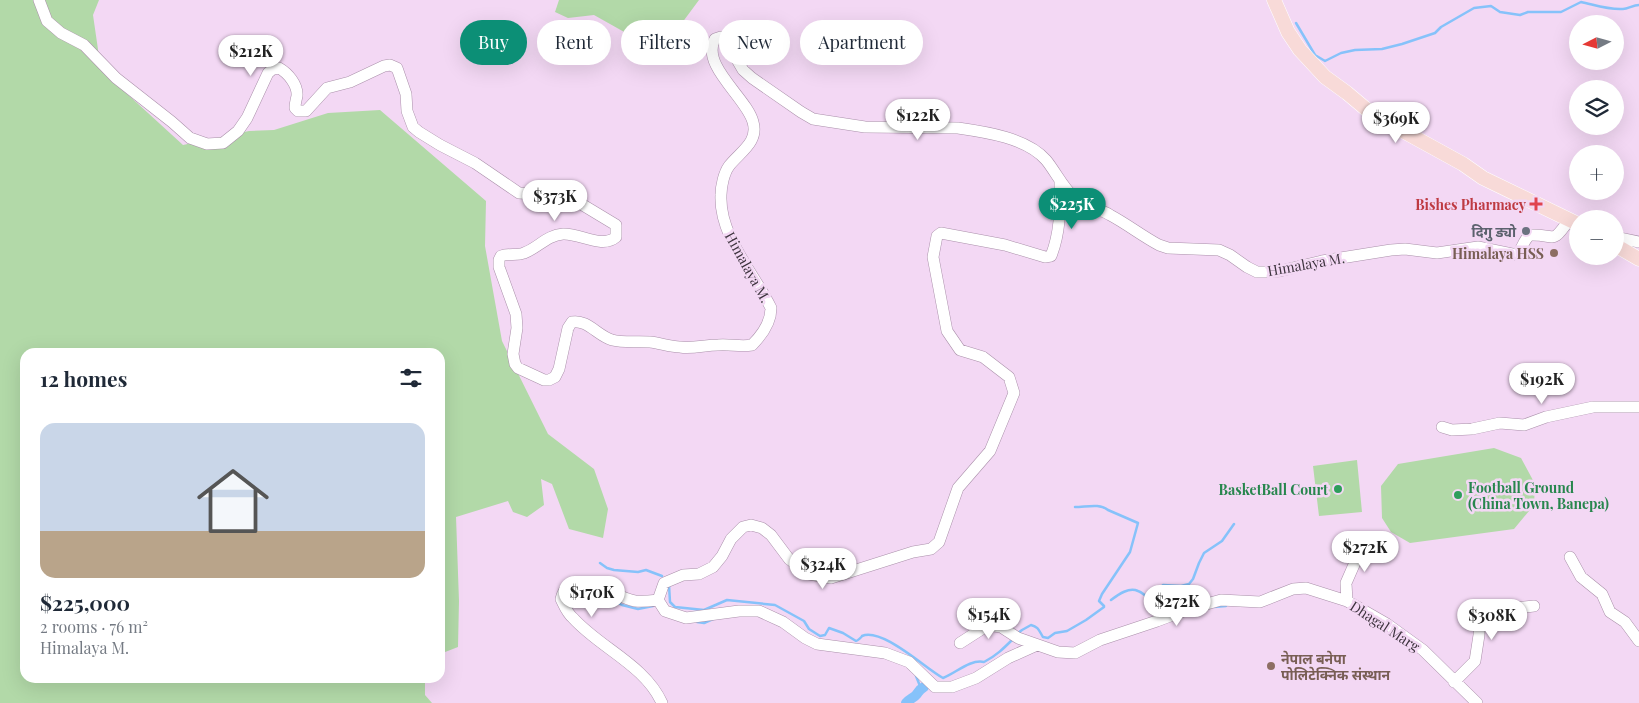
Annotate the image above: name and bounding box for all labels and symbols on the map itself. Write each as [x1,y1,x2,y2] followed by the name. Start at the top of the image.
[1569,15,1624,70] north arrow
[216,34,286,77] pin: $212K
[883,98,953,141] pin: $122K
[1361,102,1431,144] pin: $369K
[520,180,590,222] pin: $373K
[1037,188,1107,230] pin: $225K
[1415,195,1527,214] place label: Bishes Pharmacy
[1530,198,1542,210] marker: Bishes Pharmacy
[1472,222,1517,242] place label: दिगु ड्यो
[1520,225,1532,237] marker: दिगु ड्यो
[721,228,775,306] street label: Himalaya M.
[1452,244,1544,263] place label: Himalaya HSS
[1548,247,1560,259] marker: Himalaya HSS
[1266,248,1346,280] street label: Himalaya M.
[1507,362,1577,405] pin: $192K
[1468,478,1609,513] place label: Football Ground (China Town, Banepa)
[1219,480,1328,499] place label: BasketBall Court
[1332,483,1344,495] marker: BasketBall Court
[1452,489,1464,501] marker: Football Ground (China Town, Banepa)
[1330,530,1400,573] pin: $272K
[788,548,858,590] pin: $324K
[557,576,627,618] pin: $170K
[1142,584,1212,627] pin: $272K
[1346,596,1424,656] street label: Dhagal Marg
[954,598,1024,640] pin: $154K
[1457,598,1527,641] pin: $308K
[1281,649,1391,684] place label: नेपाल बनेपा पोलिटेक्निक संस्थान
[1265,660,1277,672] marker: नेपाल बनेपा पोलिटेक्निक संस्थान

